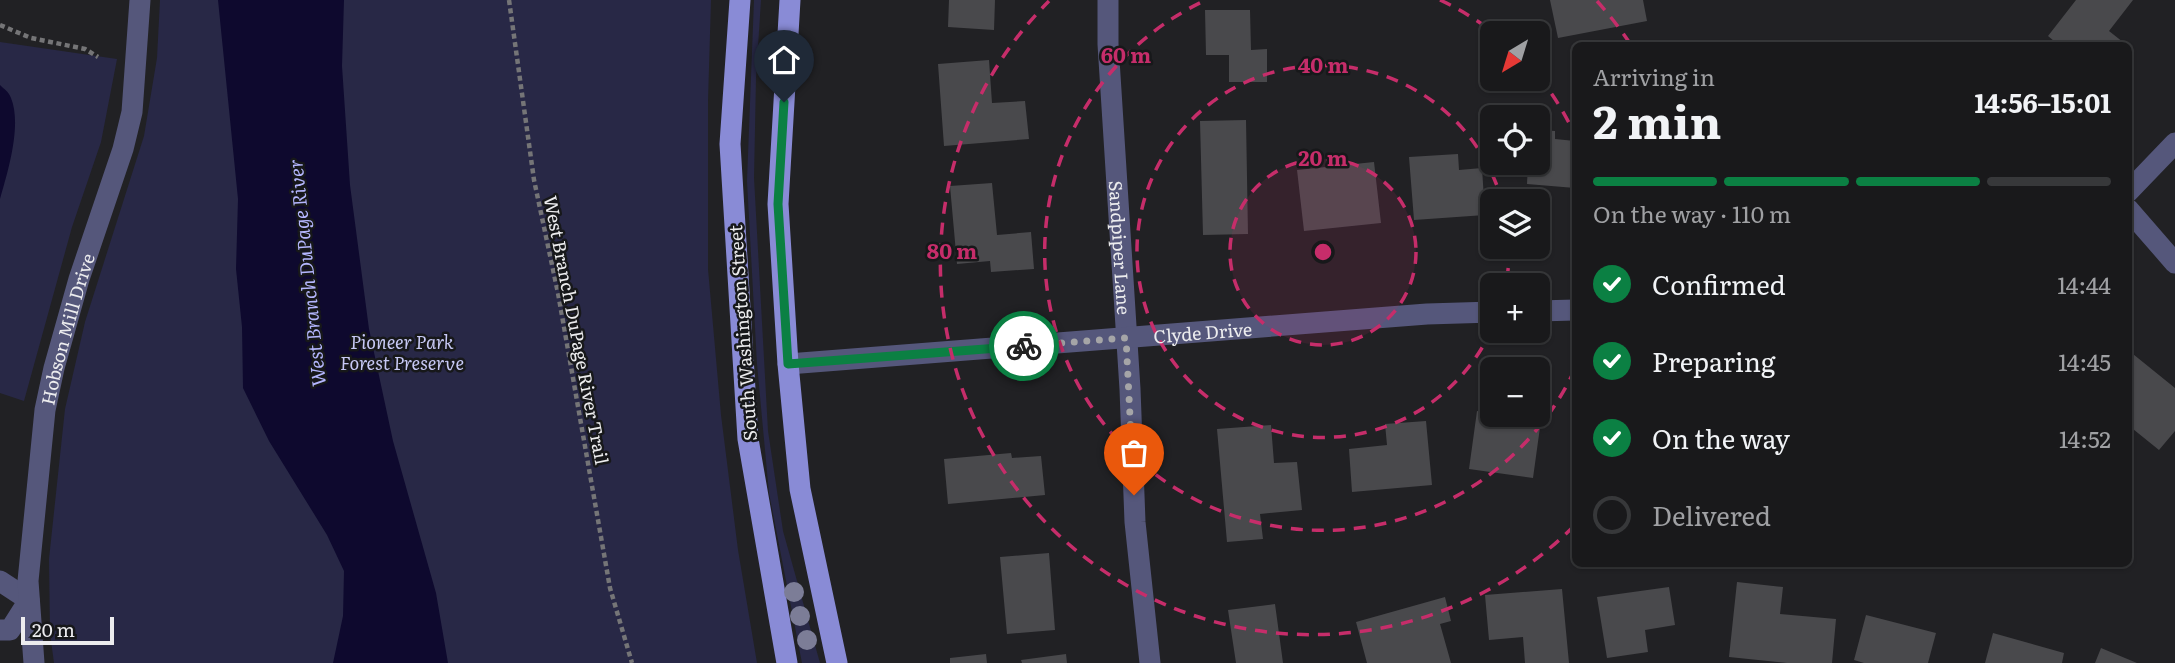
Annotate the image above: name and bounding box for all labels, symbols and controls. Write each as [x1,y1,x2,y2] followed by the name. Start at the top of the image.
[1480,21,1550,91] north arrow
[1480,21,1550,427] map controls
[754,30,814,102] pin
[1101,38,1151,69] text: 60 m
[765,41,803,79] icon: home
[1298,48,1348,79] text: 40 m
[1593,59,1715,93] text: Arriving in
[1974,82,2111,121] text: 14:56–15:01
[1593,85,1722,153] text: 2 min
[1480,105,1550,175] button: locate
[1298,141,1348,172] text: 20 m
[280,158,332,388] water label: West Branch DuPage River
[1103,180,1139,316] street label: Sandpiper Lane
[1480,189,1550,259] button: layers
[538,193,616,467] street label: West Branch DuPage River Trail
[1593,196,1791,230] text: On the way · 110 m
[721,223,763,442] street label: South Washington Street
[927,234,977,265] text: 80 m
[1311,240,1335,264] centre of rings
[33,249,100,407] street label: Hobson Mill Drive
[1652,264,1786,303] text: Confirmed
[1593,265,1631,303] icon: check
[2057,267,2111,301] text: 14:44
[1480,273,1550,343] button: +
[989,311,1059,381] courier
[1152,314,1253,349] street label: Clyde Drive
[1005,327,1043,365] icon: bike
[340,328,464,376] park label: Pioneer Park Forest Preserve
[1652,341,1775,380] text: Preparing
[1593,342,1631,380] icon: check
[2058,344,2111,378] text: 14:45
[1480,357,1550,427] button: −
[1652,418,1790,457] text: On the way
[1593,419,1631,457] icon: check
[2059,421,2111,455] text: 14:52
[1104,423,1164,495] pin
[1115,434,1153,472] icon: bag
[1652,495,1771,534] text: Delivered
[21,614,114,646] scale bar
[32,615,75,643] text: 20 m

